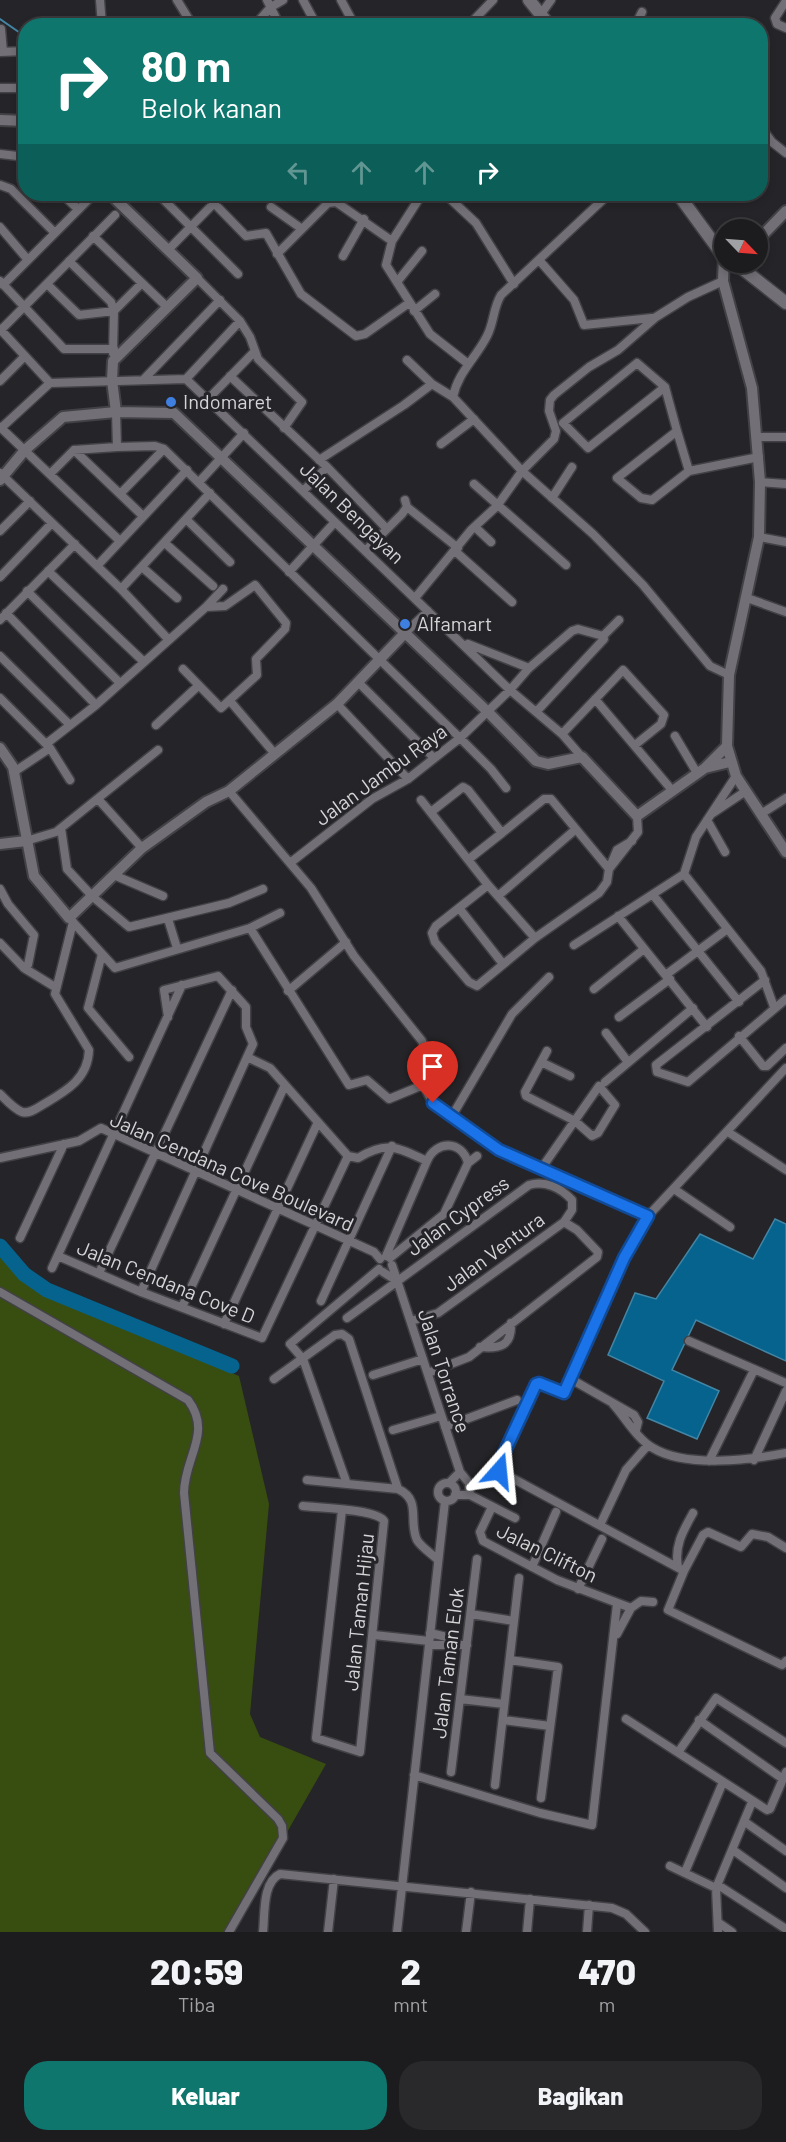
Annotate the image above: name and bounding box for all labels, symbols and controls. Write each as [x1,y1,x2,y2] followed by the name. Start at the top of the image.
[141,40,231,90] text: 80 m
[42,42,120,120] icon: right
[141,91,282,123] text: Belok kanan
[282,156,315,189] icon: left
[345,156,378,189] icon: ahead
[408,156,441,189] icon: ahead
[471,156,504,189] icon: right
[714,219,768,273] north arrow
[714,219,768,273] map controls
[183,389,272,413] place label: Indomaret
[164,395,178,409] marker: Indomaret
[295,456,410,568] street label: Jalan Bengayan
[417,611,492,635] place label: Alfamart
[398,617,412,631] marker: Alfamart
[310,718,451,830] street label: Jalan Jambu Raya
[407,1041,458,1103] pin
[416,1050,449,1083] icon: arrive
[107,1106,358,1236] street label: Jalan Cendana Cove Boulevard
[402,1170,513,1260] street label: Jalan Cypress
[438,1206,549,1296] street label: Jalan Ventura
[74,1234,259,1328] street label: Jalan Cendana Cove D
[414,1306,476,1436] street label: Jalan Torrance
[467,1439,531,1503] position arrow
[493,1517,602,1587] street label: Jalan Clifton
[338,1532,378,1692] street label: Jalan Taman Hijau
[426,1586,468,1740] street label: Jalan Taman Elok
[150,1949,243,1992] text: 20:59
[400,1949,421,1992] text: 2
[578,1949,636,1992] text: 470
[178,1992,215,2016] text: Tiba
[393,1992,428,2016] text: mnt
[599,1992,615,2016] text: m
[24,2061,387,2130] button: Keluar
[399,2061,762,2130] button: Bagikan

